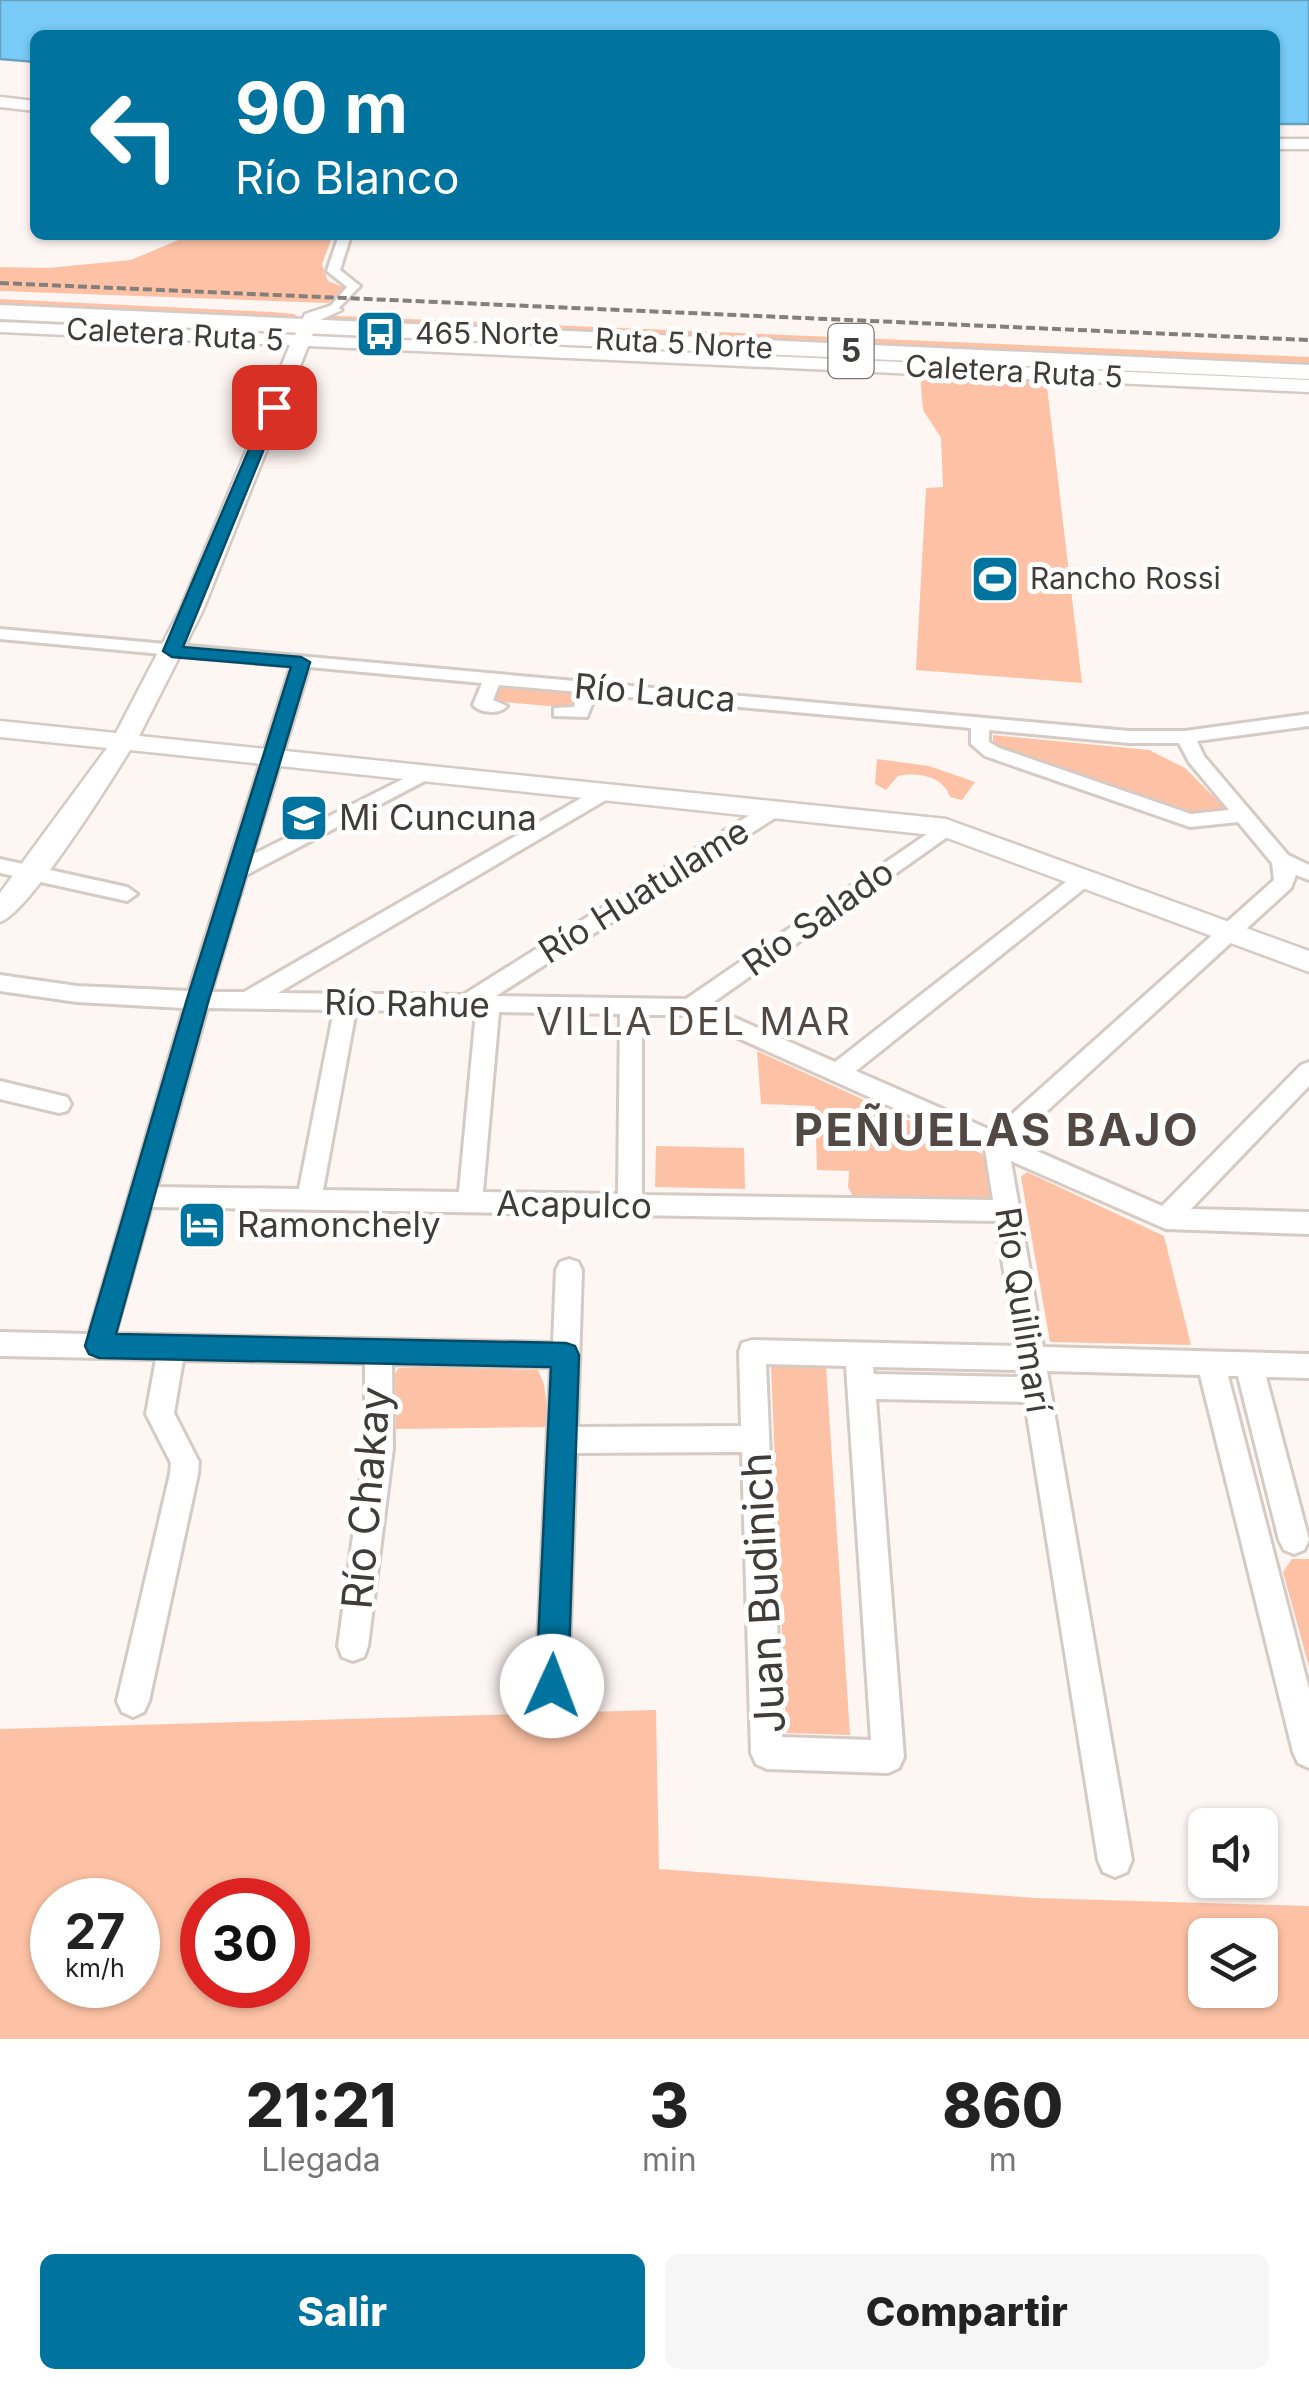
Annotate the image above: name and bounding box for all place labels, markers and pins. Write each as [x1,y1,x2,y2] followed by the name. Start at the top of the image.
[354,308,406,360] bus stop icon: 465 Norte
[415,315,559,351] place label: 465 Norte
[232,365,317,450] pin
[969,553,1021,605] sports icon: Rancho Rossi
[1030,560,1221,596] place label: Rancho Rossi
[278,792,330,844] school or university icon: Mi Cuncuna
[339,796,537,838] place label: Mi Cuncuna
[176,1199,228,1251] hotel icon: Ramonchely
[237,1203,441,1245] place label: Ramonchely

